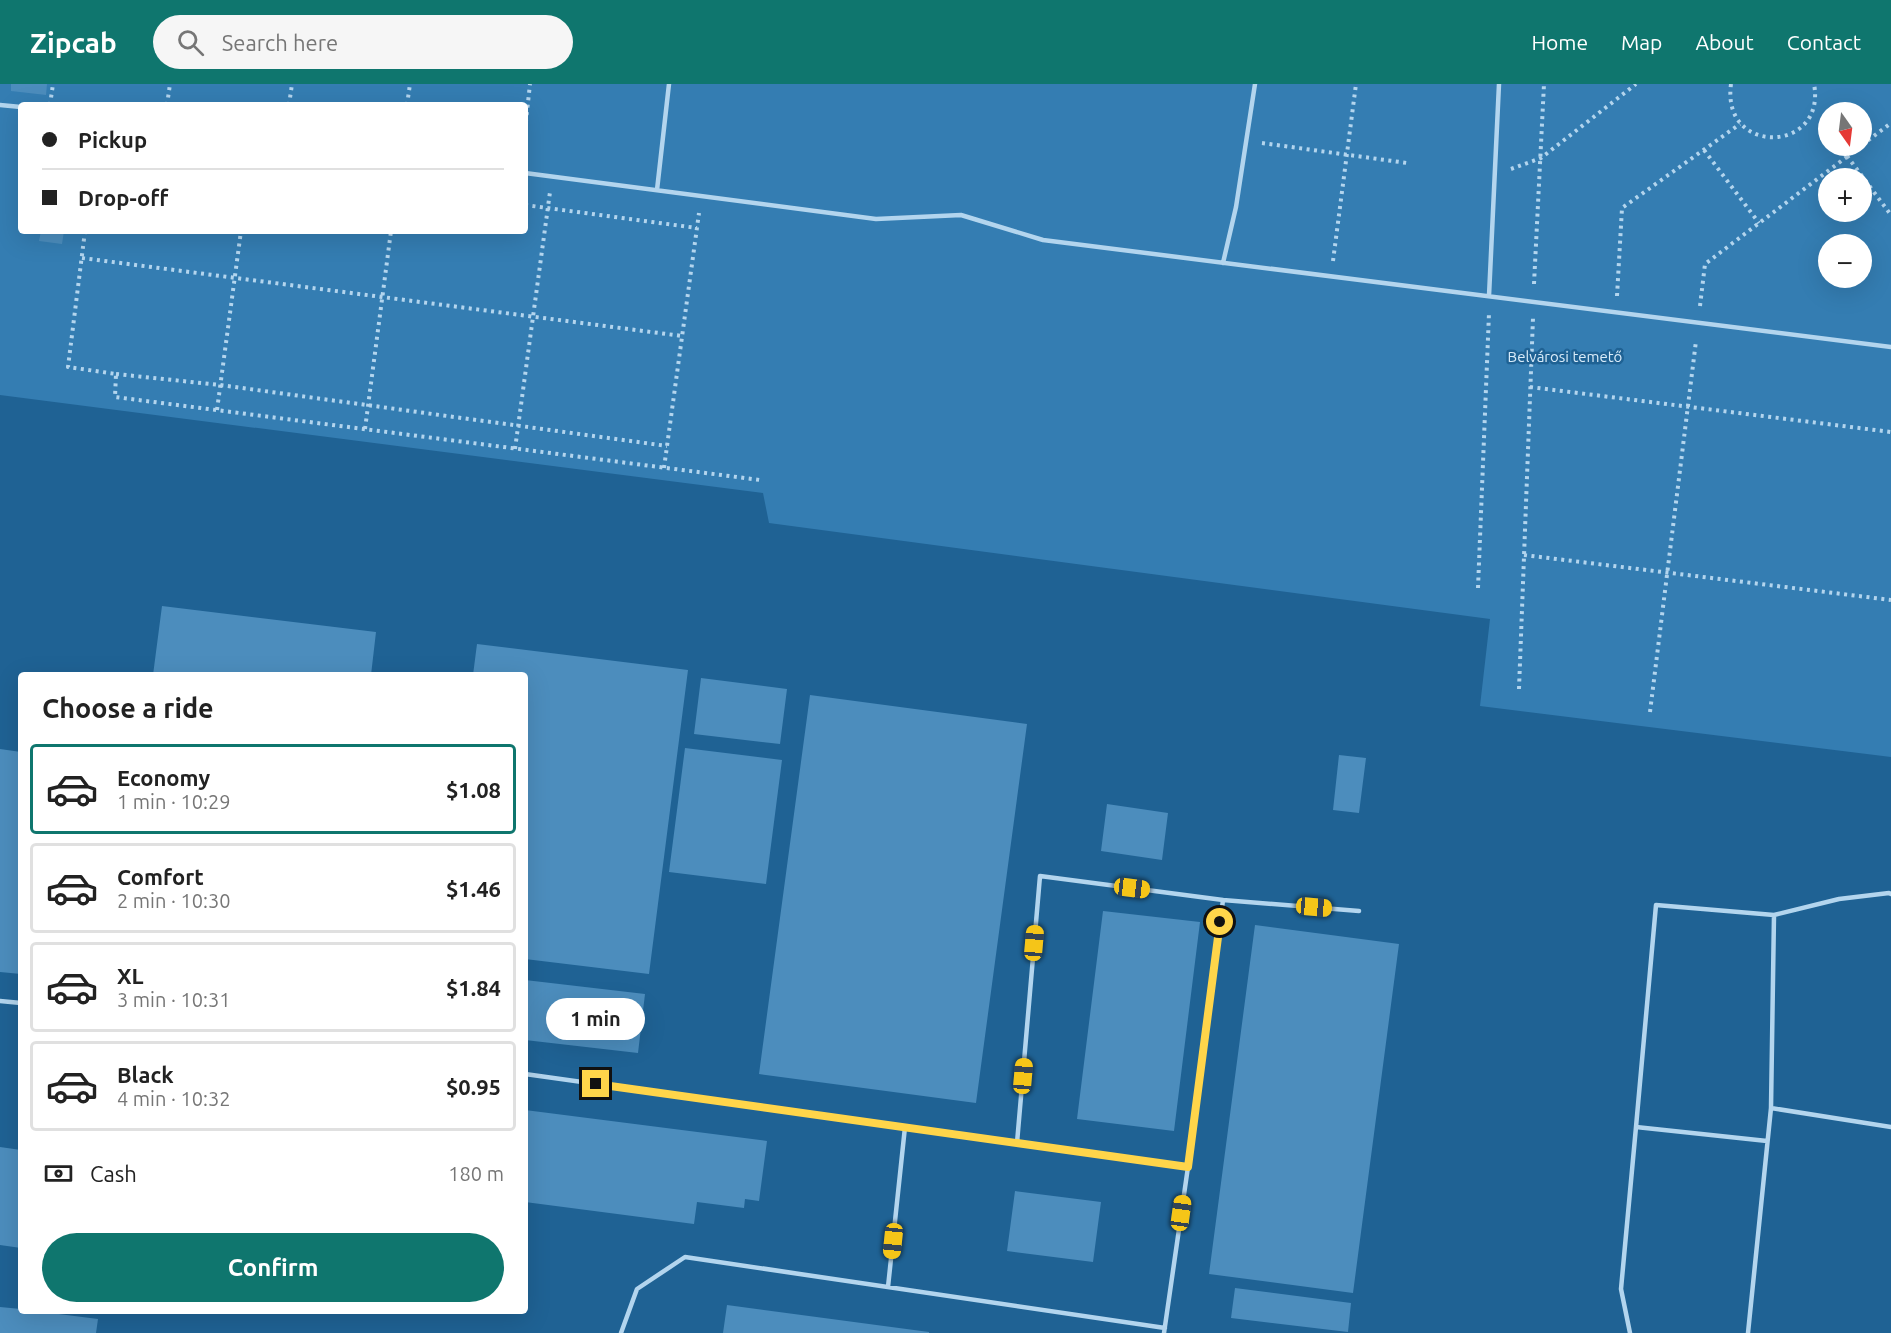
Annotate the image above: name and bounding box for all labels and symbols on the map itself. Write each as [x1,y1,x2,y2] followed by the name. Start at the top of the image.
[1818,102,1872,156] north arrow
[1508,348,1622,365] park label: Belvárosi temető
[1113,877,1151,899] car
[1295,896,1333,918] car
[1206,908,1233,935] route start
[1023,924,1045,962] car
[546,997,646,1039] callout: 1 min
[1012,1057,1034,1095] car
[582,1070,609,1097] route end
[1170,1194,1192,1232] car
[882,1222,904,1260] car

